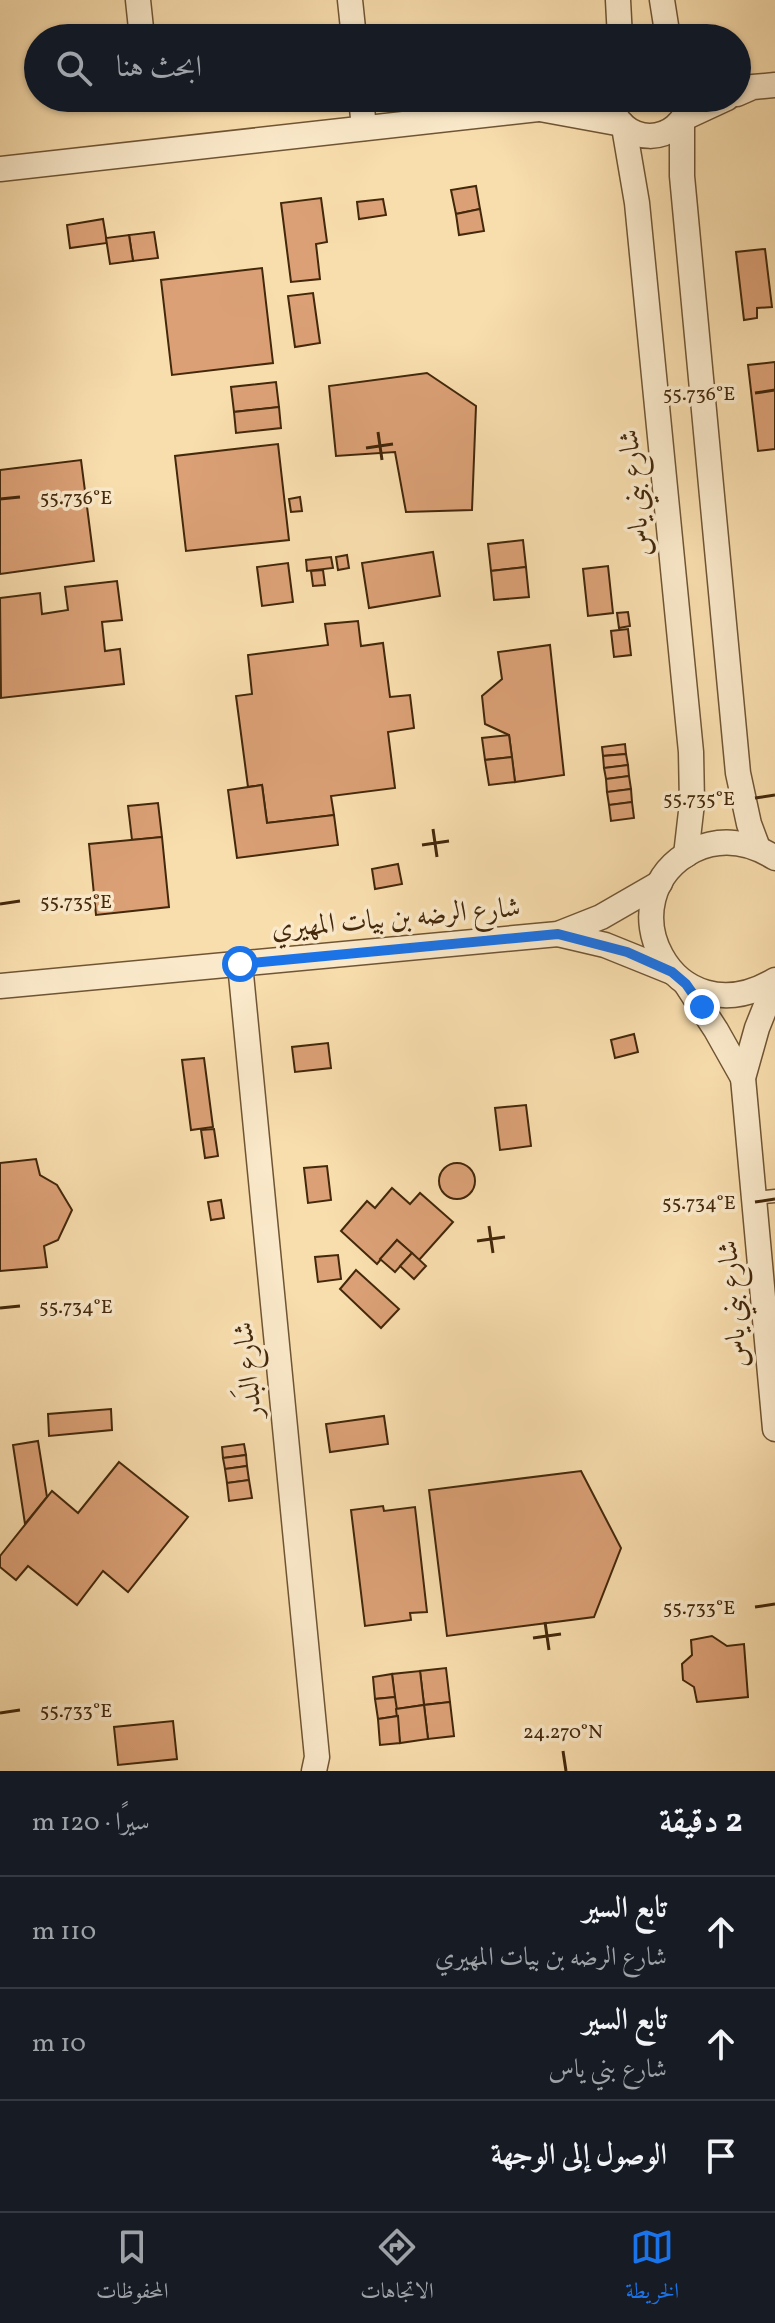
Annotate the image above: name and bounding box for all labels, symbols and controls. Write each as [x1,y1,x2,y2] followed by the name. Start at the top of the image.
[24,24,751,112] search box
[52,46,96,90] icon: search
[116,47,202,89] text: ابحث هنا
[663,381,735,409] text: 55.736°E
[610,427,665,559] street label: شارع بني ياس
[40,485,112,513] text: 55.736°E
[663,786,735,814] text: 55.735°E
[40,889,112,917] text: 55.735°E
[270,889,522,951] street label: شارع الرضه بن بيات المهيري
[222,946,258,982] route start
[684,989,720,1025] route end
[662,1190,736,1218] text: 55.734°E
[709,1238,762,1369] street label: شارع بني ياس
[39,1294,113,1322] text: 55.734°E
[222,1320,276,1423] street label: شارع البَدر
[663,1595,735,1623] text: 55.733°E
[40,1698,112,1726] text: 55.733°E
[523,1719,603,1747] text: 24.270°N
[659,1799,743,1846] text: 2 دقيقة
[32,1805,150,1841] text: سيرًا · 120 m
[583,1888,667,1930] text: تابع السير
[699,1910,743,1954] icon: ahead
[32,1914,96,1950] text: 110 m
[435,1940,667,1976] text: شارع الرضه بن بيات المهيري
[583,2000,667,2042] text: تابع السير
[699,2022,743,2066] icon: ahead
[32,2026,86,2062] text: 10 m
[548,2052,667,2088] text: شارع بني ياس
[699,2134,743,2178] icon: arrive
[491,2135,667,2177] text: الوصول إلى الوجهة
[96,2225,168,2312] tab: المحفوظات
[360,2225,434,2312] tab: الاتجاهات
[626,2225,679,2312] tab: الخريطة

